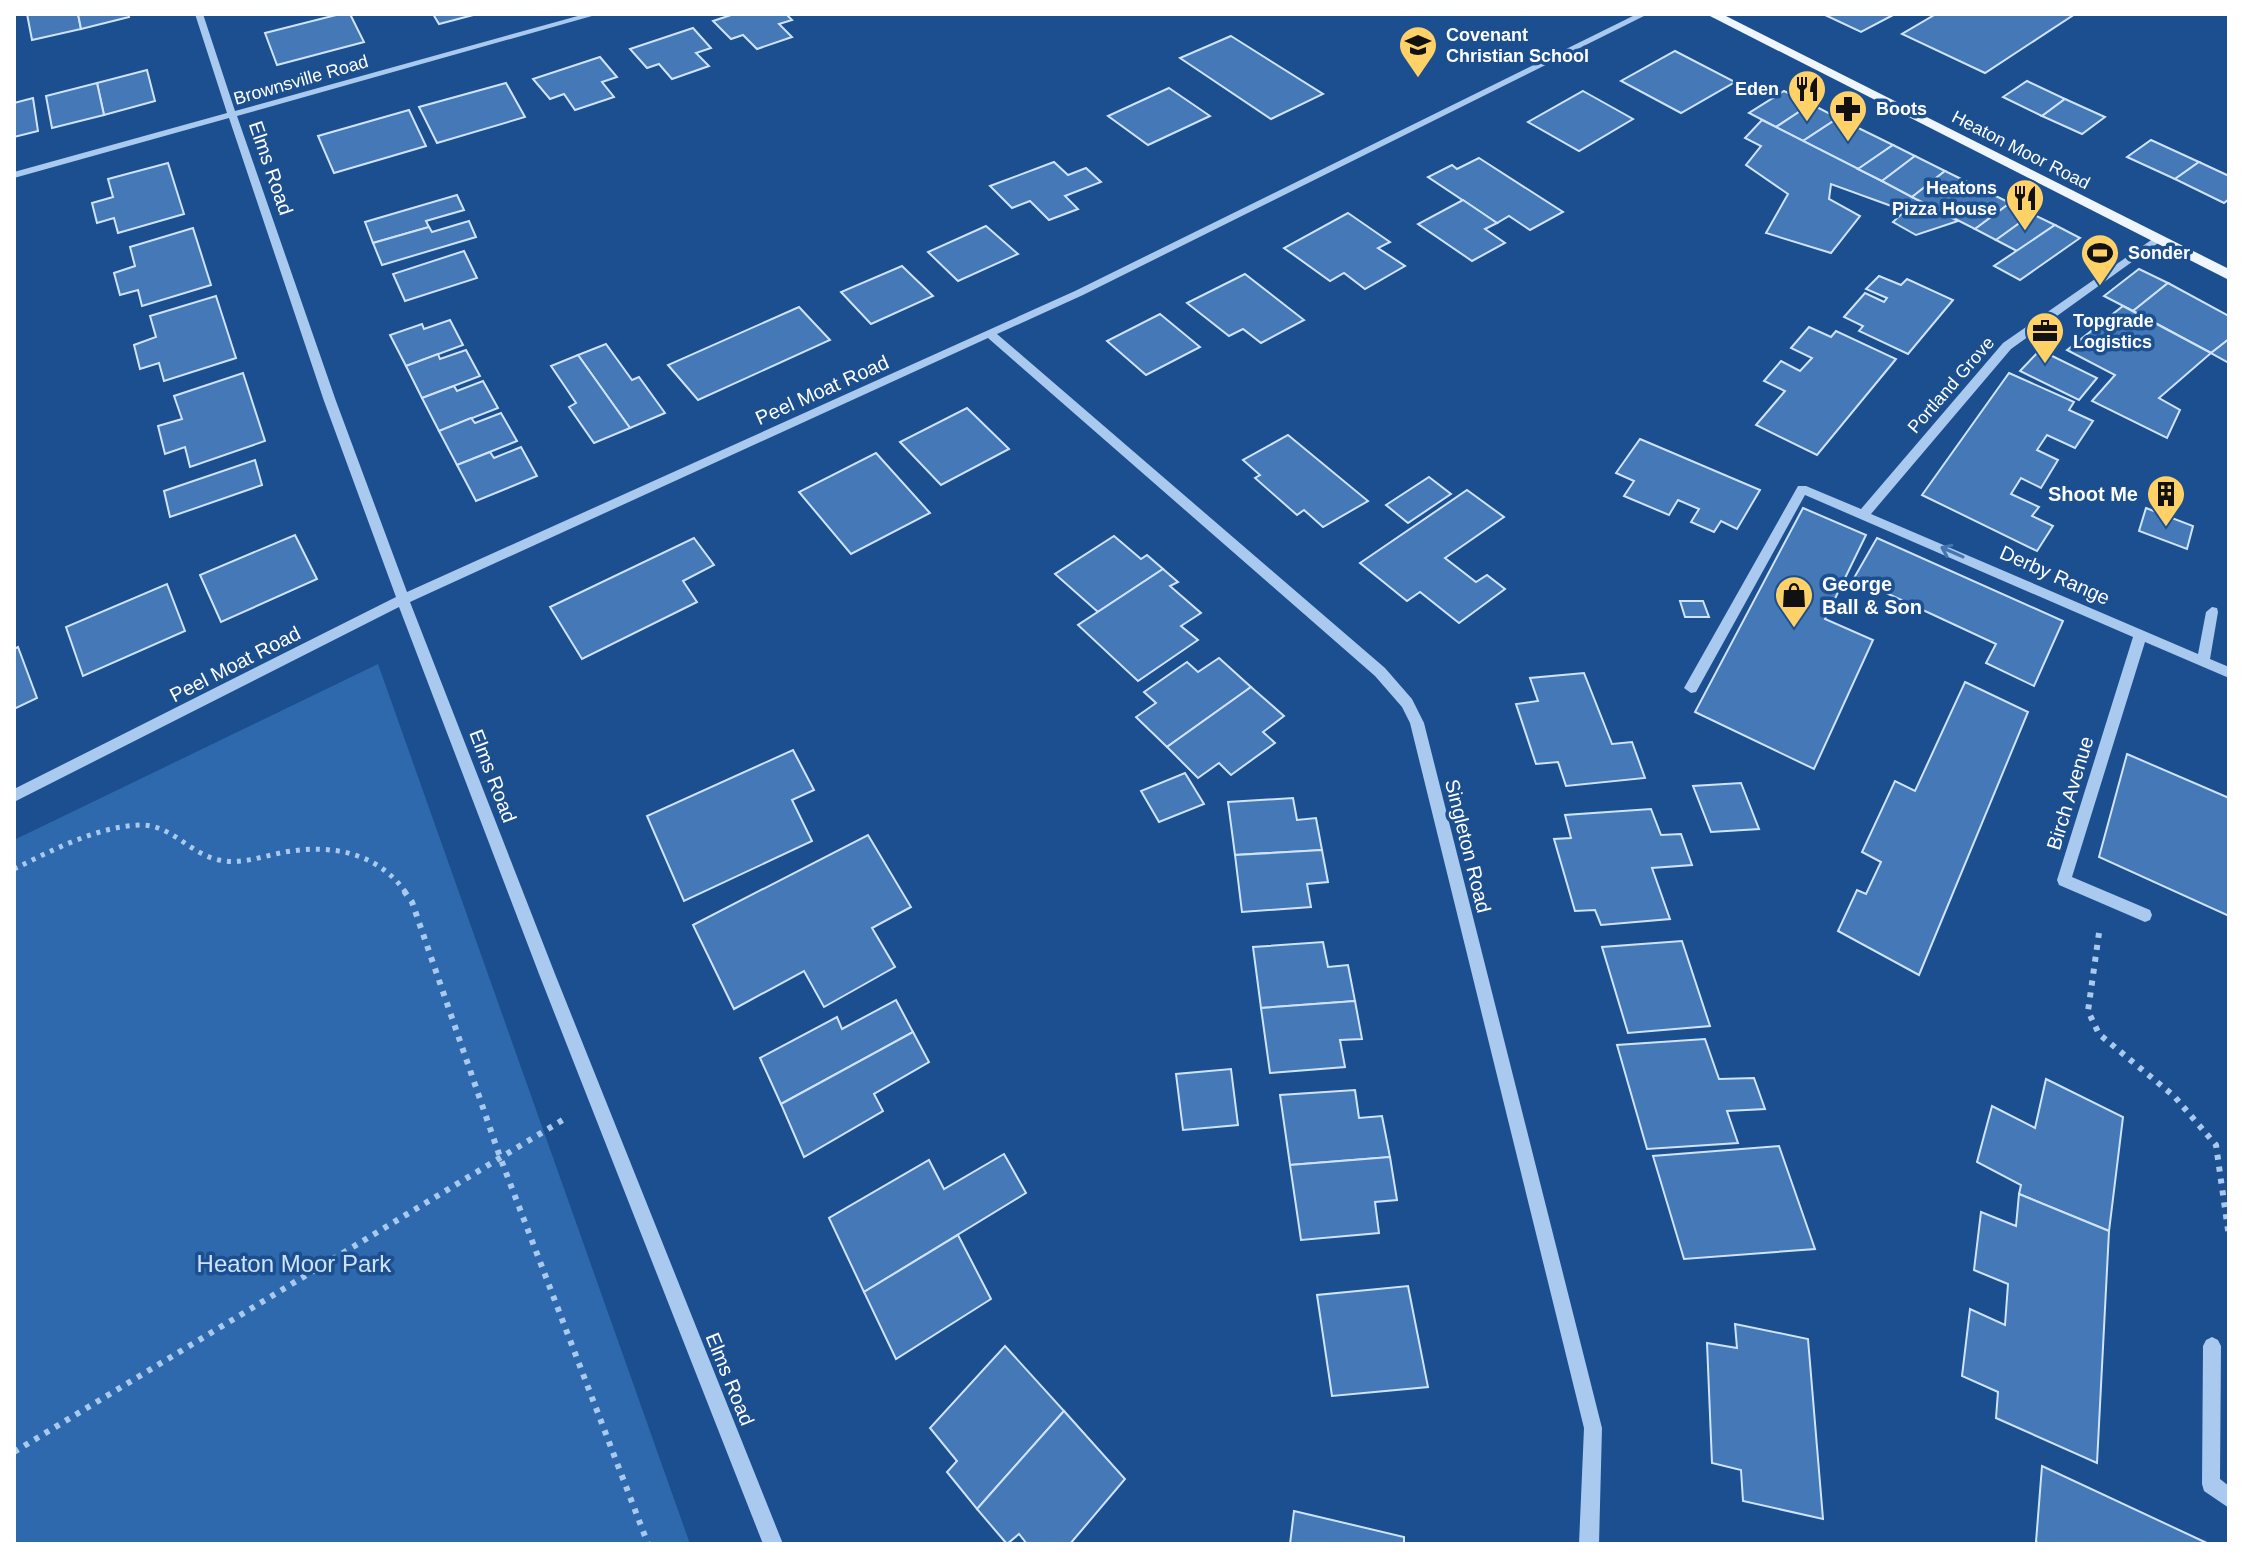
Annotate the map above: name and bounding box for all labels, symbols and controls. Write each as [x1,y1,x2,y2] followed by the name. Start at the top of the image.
[1397,24,1439,79] school or university icon: Covenant Christian School
[1446,25,1589,66] place label: Covenant Christian School
[231,51,371,109] street label: Brownsville Road
[1786,68,1828,123] restaurant icon: Eden
[1735,79,1779,99] place label: Eden
[1827,88,1869,143] pharmacy icon: Boots
[1876,99,1927,119] place label: Boots
[1949,107,2093,193] street label: Heaton Moor Road
[245,118,297,218] street label: Elms Road
[2004,177,2046,232] restaurant icon: Heatons Pizza House
[1892,178,1997,219] place label: Heatons Pizza House
[2079,232,2121,287] sports icon: Sonder
[2128,243,2190,263] place label: Sonder
[2024,310,2066,365] office icon: Topgrade Logistics
[2073,311,2154,352] place label: Topgrade Logistics
[1904,333,1998,437] street label: Portland Grove
[752,351,892,429] street label: Peel Moat Road
[2145,473,2187,528] building icon: Shoot Me
[2048,483,2138,505] place label: Shoot Me
[1997,541,2113,609] street label: Derby Range
[1940,544,1965,559] one-way arrow
[1822,573,1922,618] place label: George Ball & Son
[1773,574,1815,629] shop icon: George Ball & Son
[166,622,304,706] street label: Peel Moat Road
[465,726,521,826] street label: Elms Road
[2042,734,2098,852] street label: Birch Avenue
[1441,777,1495,915] street label: Singleton Road
[197,1250,392,1277] park label: Heaton Moor Park
[701,1330,759,1428] street label: Elms Road

